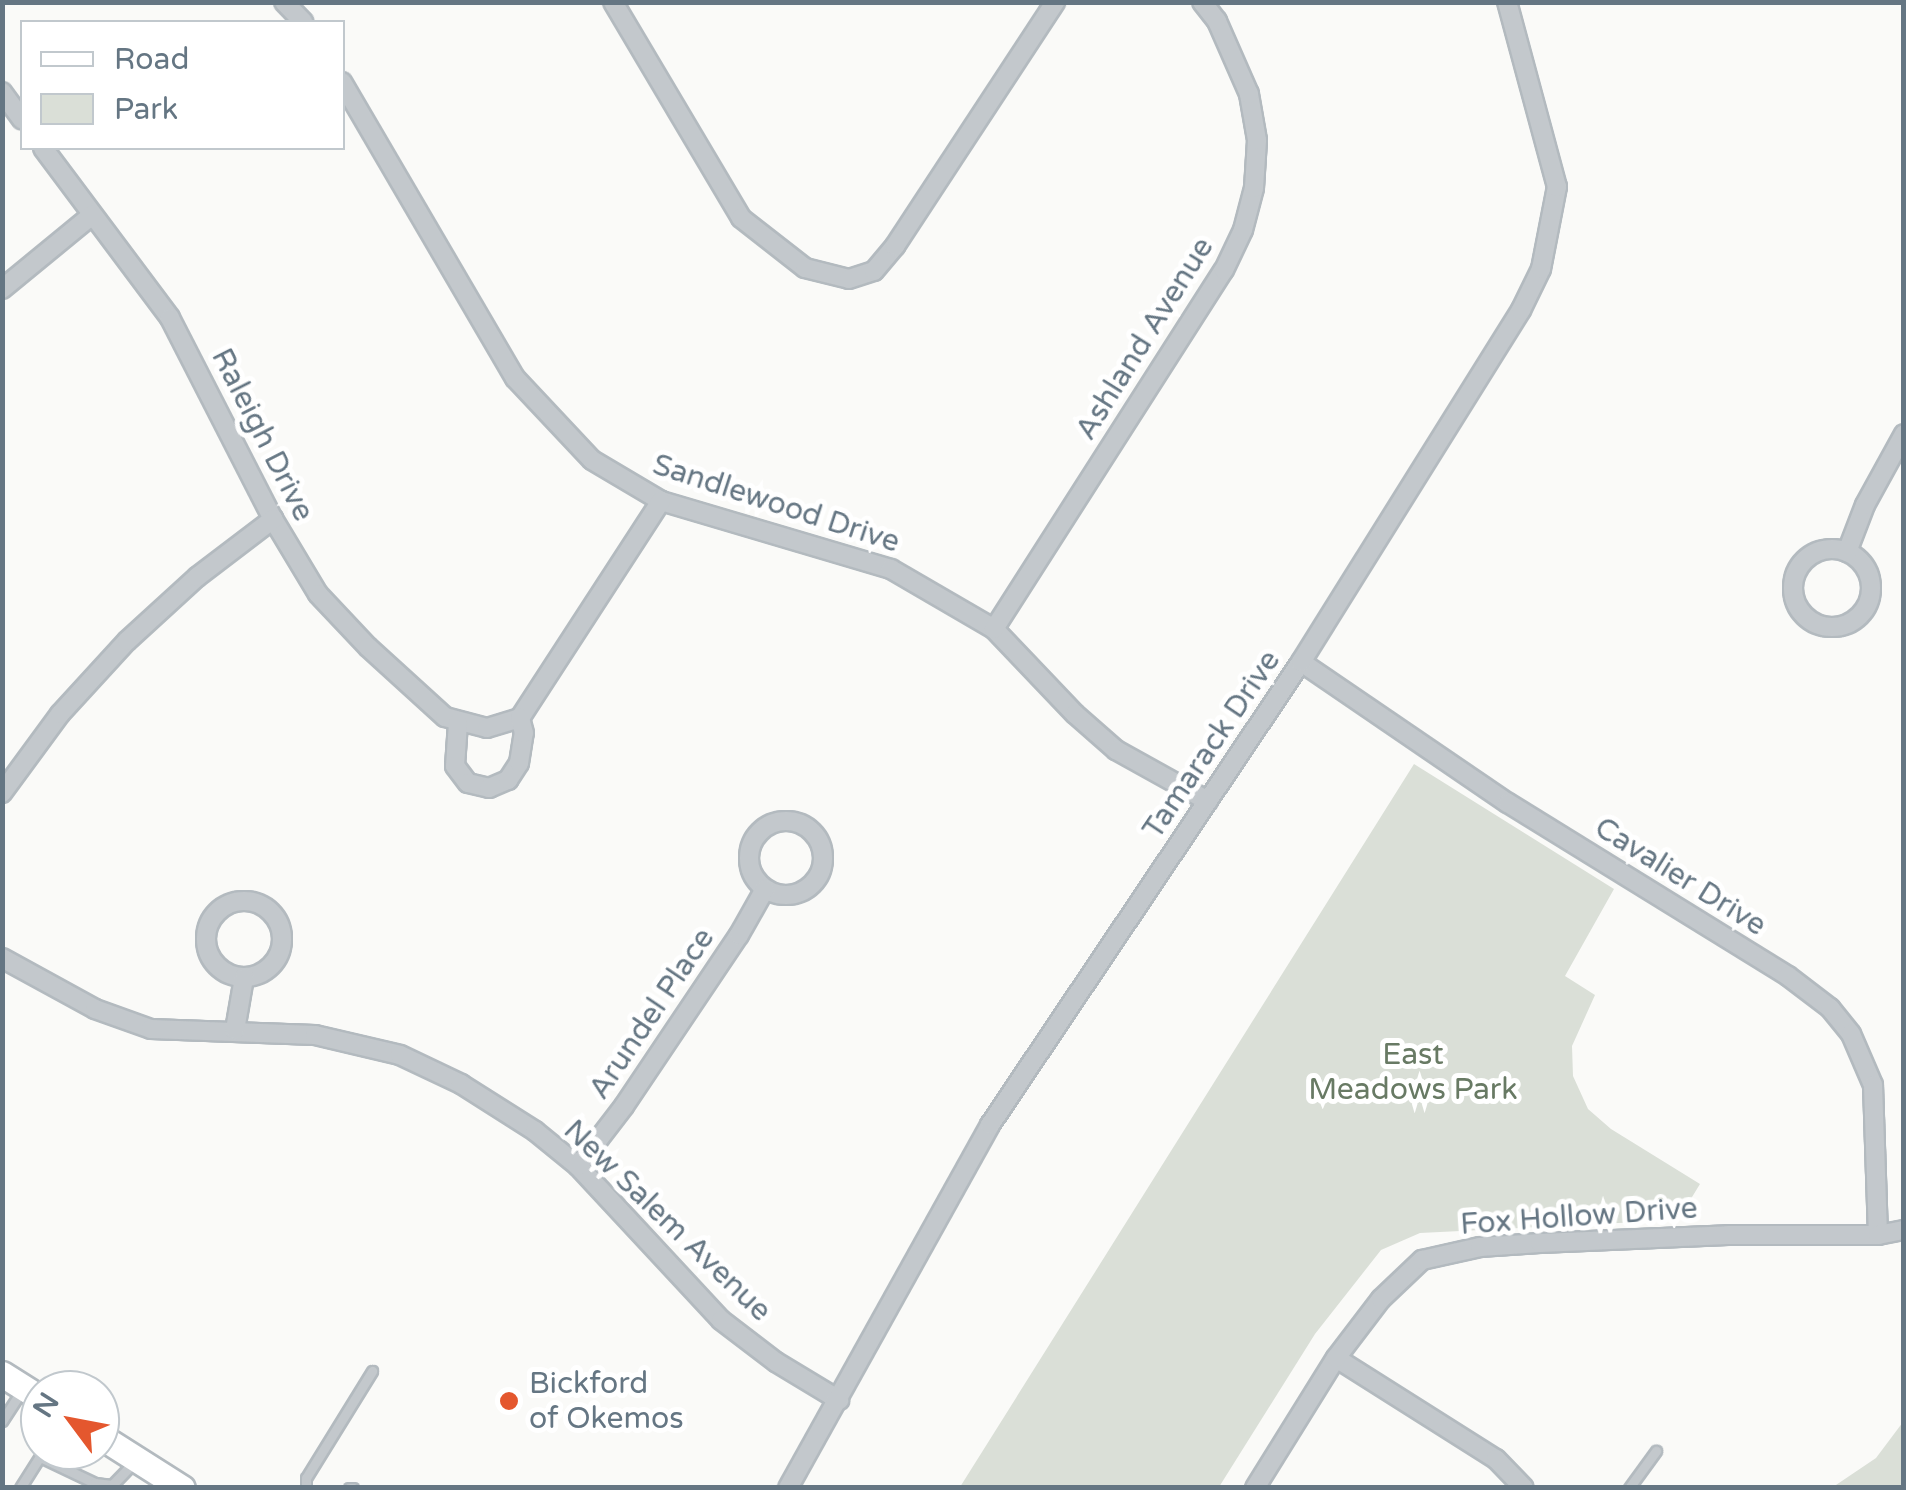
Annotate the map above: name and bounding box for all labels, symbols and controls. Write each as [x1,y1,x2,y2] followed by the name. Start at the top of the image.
[20,20,345,150] legend
[114,41,189,78] text: Road
[114,91,178,128] text: Park
[1068,231,1222,447] street label: Ashland Avenue
[203,343,321,527] street label: Raleigh Drive
[648,447,904,561] street label: Sandlewood Drive
[1136,644,1288,846] street label: Tamarack Drive
[1588,810,1772,944] street label: Cavalier Drive
[582,922,722,1106] street label: Arundel Place
[1308,1037,1518,1108] park label: East Meadows Park
[556,1113,778,1329] street label: New Salem Avenue
[1459,1191,1699,1243] street label: Fox Hollow Drive
[529,1366,684,1436] place label: Bickford of Okemos
[20,1370,120,1470] north arrow
[26,1387,67,1424] text: N
[498,1390,520,1412] marker: Bickford of Okemos

